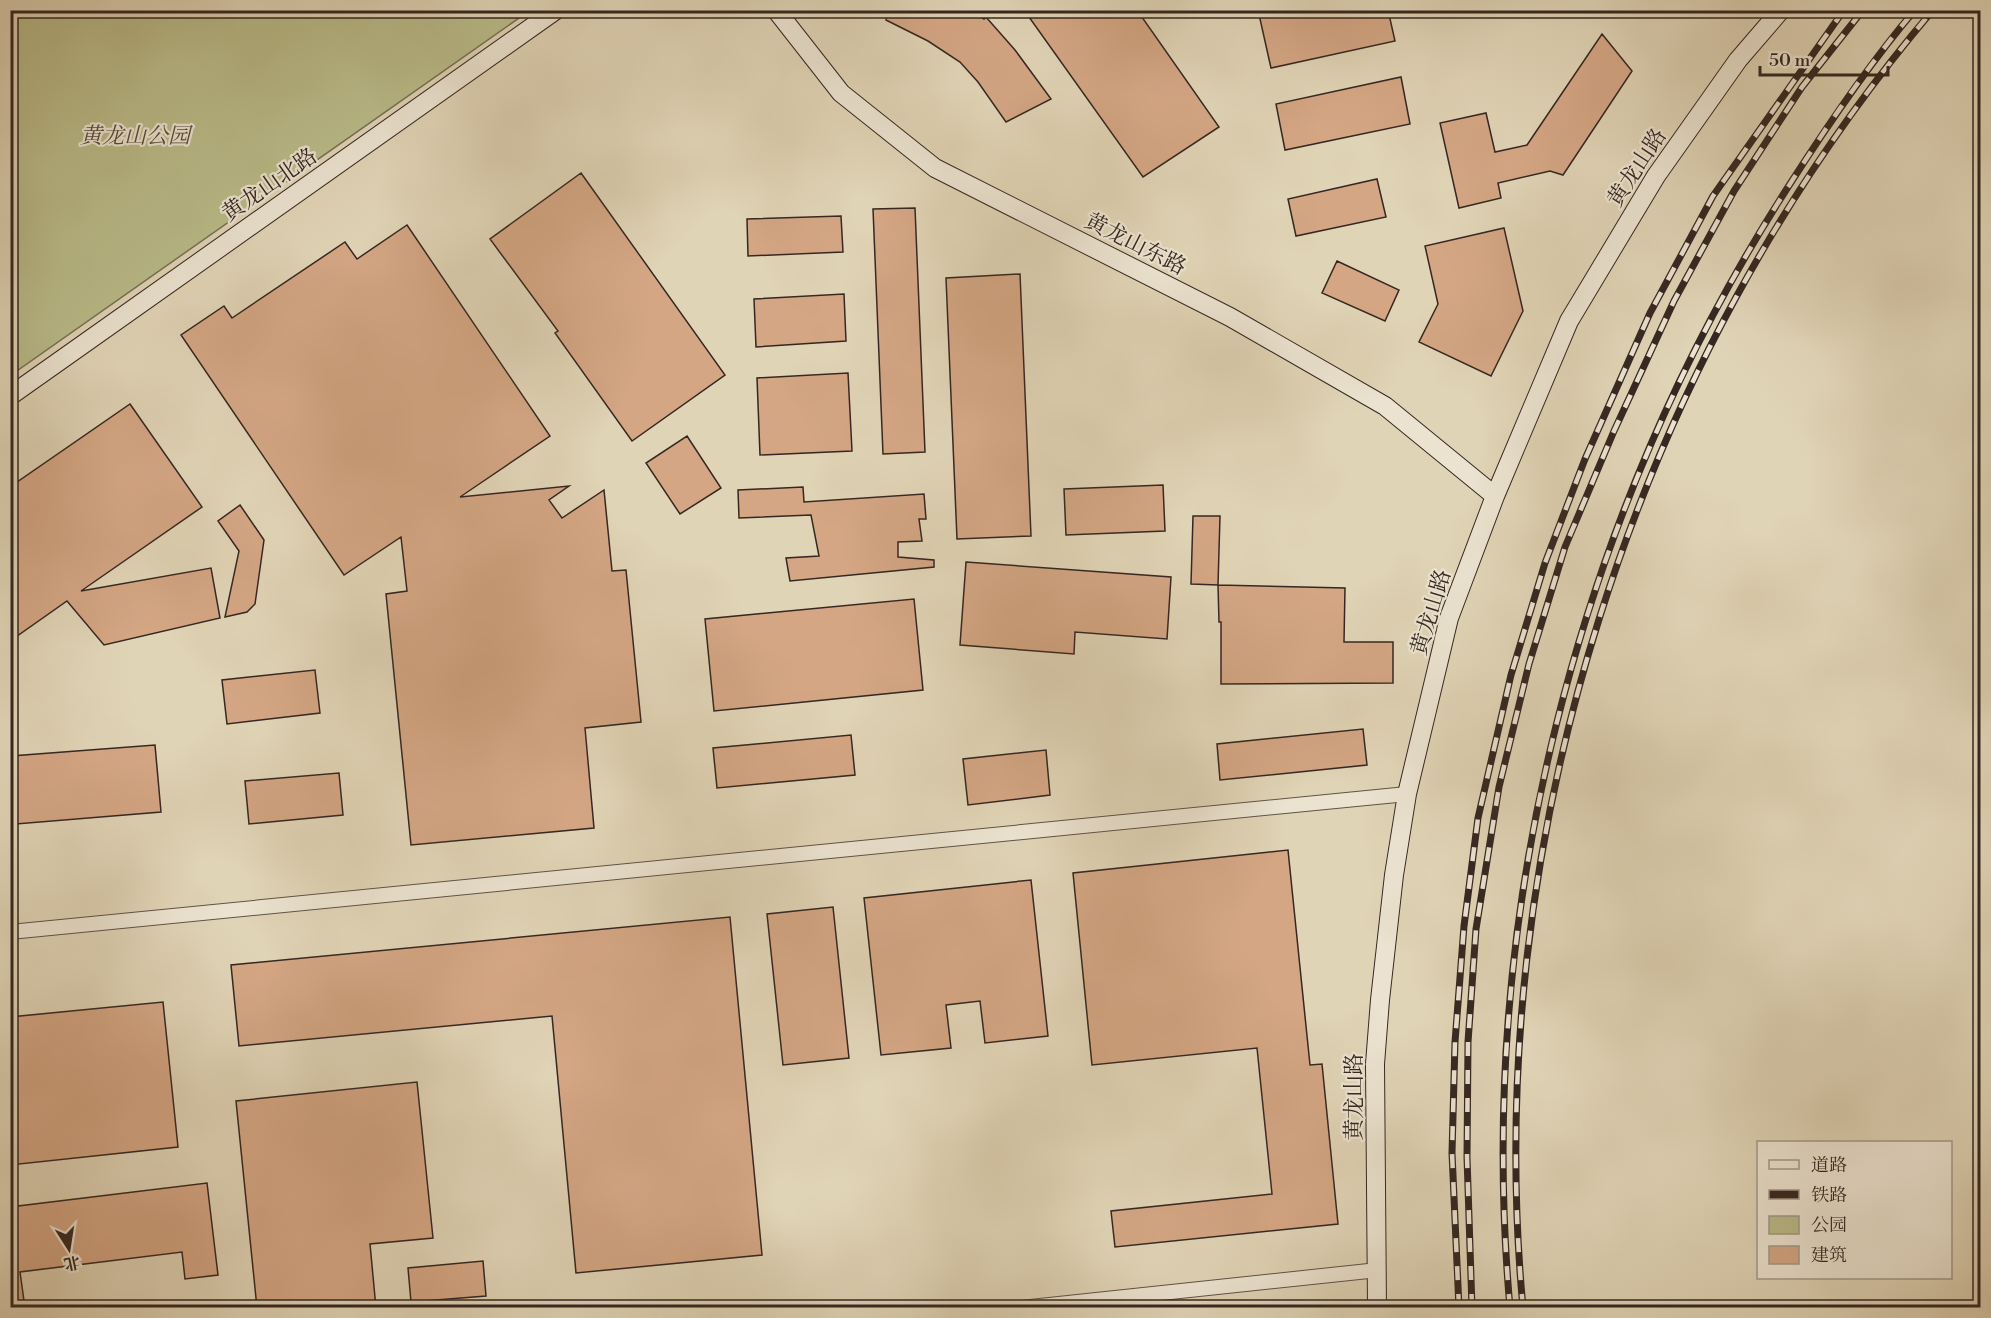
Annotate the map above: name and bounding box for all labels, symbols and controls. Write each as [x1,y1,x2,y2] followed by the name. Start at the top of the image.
[1760,39,1888,77] scale bar
[1769,49,1811,72] text: 50 m
[80,123,193,150] park label: 黄龙山公园
[1602,124,1673,212] street label: 黄龙山路
[217,143,323,228] street label: 黄龙山北路
[1080,207,1190,281] street label: 黄龙山东路
[1406,566,1457,658] street label: 黄龙山路
[1341,1053,1368,1141] street label: 黄龙山路
[1757,1141,1952,1279] legend
[1811,1154,1847,1177] text: 道路
[1811,1184,1847,1207] text: 铁路
[1811,1214,1847,1237] text: 公园
[39,1219,99,1279] north arrow
[1811,1244,1847,1267] text: 建筑
[62,1251,82,1274] text: 北

